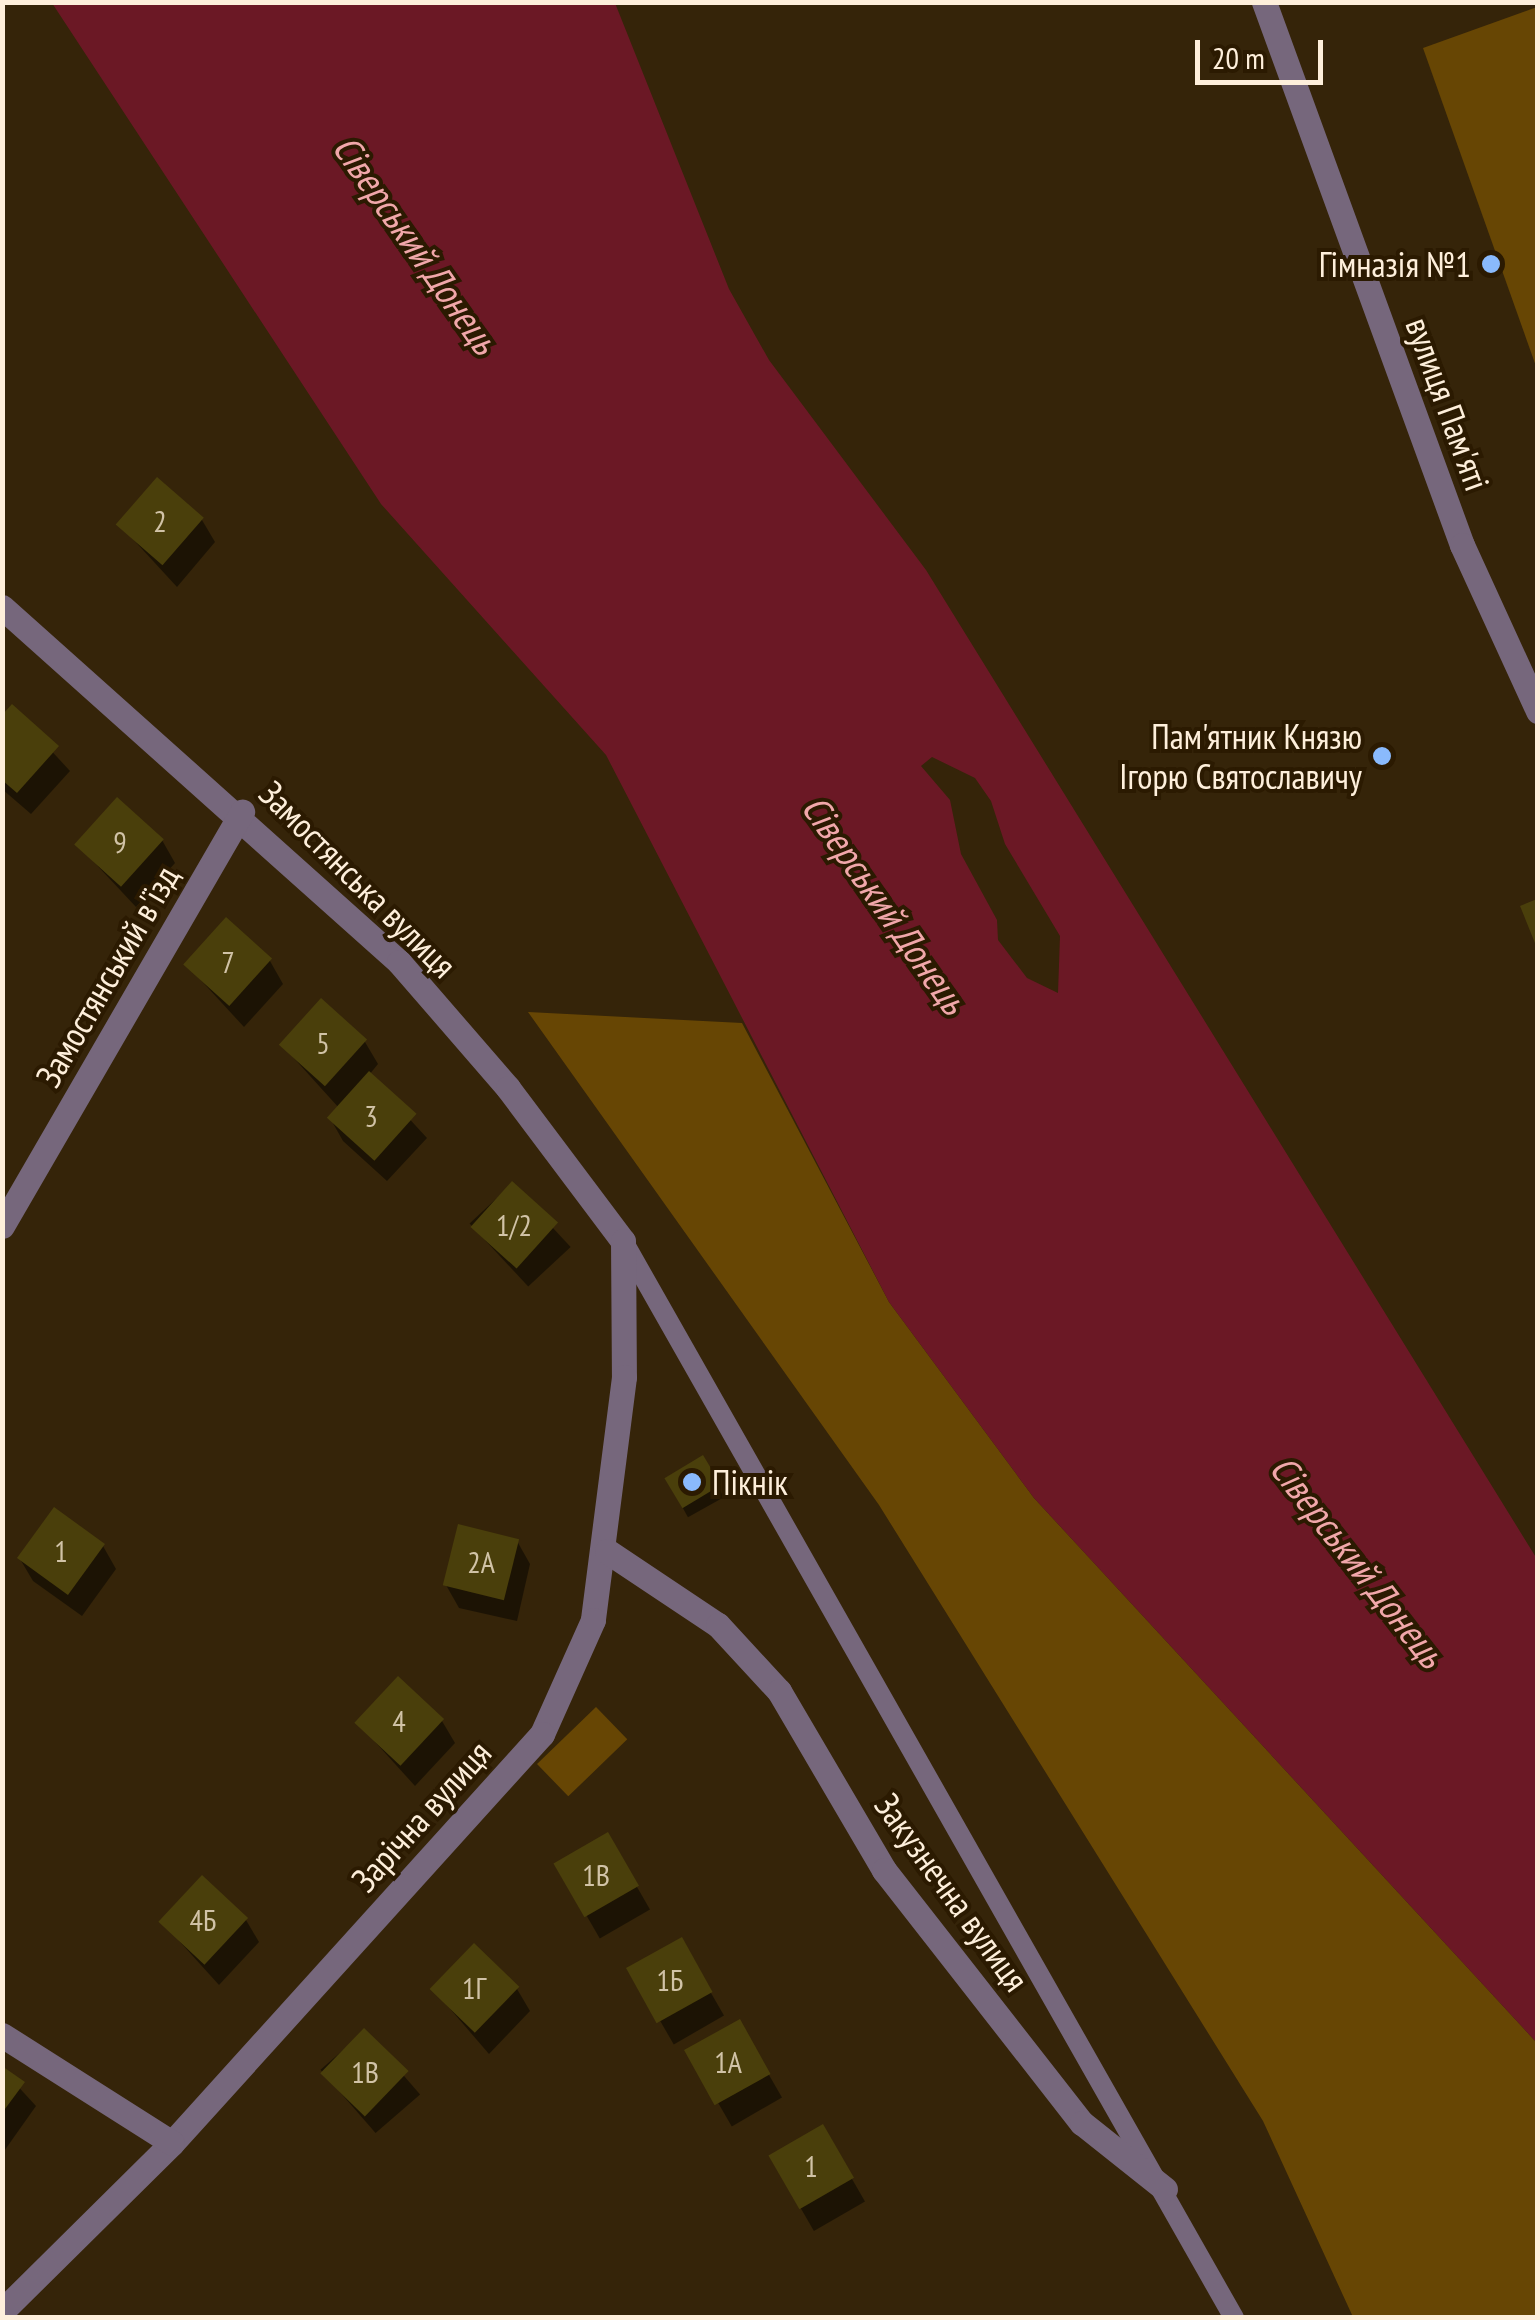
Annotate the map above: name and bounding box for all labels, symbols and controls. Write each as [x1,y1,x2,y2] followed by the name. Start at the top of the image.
[1200,20,1328,82] scale bar
[1212,38,1265,77] text: 20 m
[324,126,508,362] water label: Сіверський Донець
[1319,243,1471,285] place label: Гімназія №1
[1480,253,1502,275] marker: Гімназія №1
[1397,312,1499,496] street label: вулиця Пам'яті
[153,503,167,539] house number: 2
[1119,715,1362,797] place label: Пам'ятник Князю Ігорю Святославичу
[1371,745,1393,767] marker: Пам'ятник Князю Ігорю Святославичу
[251,772,465,986] street label: Замостянська вулиця
[793,786,977,1022] water label: Сіверський Донець
[113,824,127,860] house number: 9
[27,858,187,1094] street label: Замостянський в'їзд
[221,944,235,980] house number: 7
[316,1025,330,1061] house number: 5
[364,1098,378,1134] house number: 3
[496,1207,532,1243] house number: 1/2
[1261,1446,1455,1676] water label: Сіверський Донець
[712,1461,788,1503] place label: Пікнік
[681,1471,703,1493] marker: Пікнік
[54,1533,68,1569] house number: 1
[467,1544,495,1580] house number: 2А
[392,1703,406,1739] house number: 4
[343,1732,499,1900] street label: Зарічна вулиця
[866,1785,1038,1999] street label: Закузнечна вулиця
[582,1857,610,1893] house number: 1В
[190,1902,216,1938] house number: 4Б
[657,1962,683,1998] house number: 1Б
[462,1970,486,2006] house number: 1Г
[714,2044,742,2080] house number: 1А
[351,2054,379,2090] house number: 1В
[804,2148,818,2184] house number: 1

